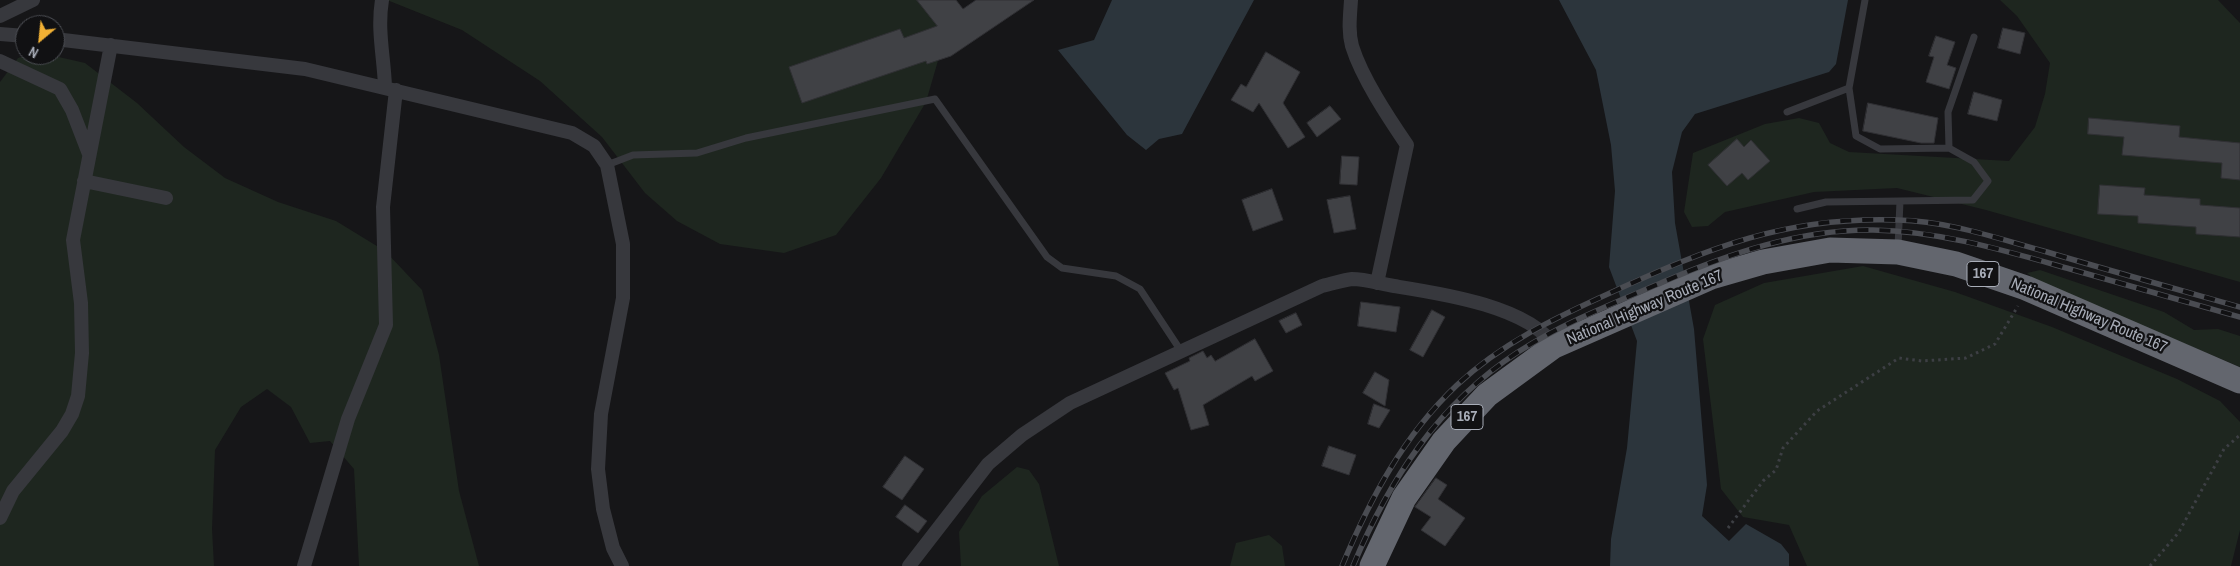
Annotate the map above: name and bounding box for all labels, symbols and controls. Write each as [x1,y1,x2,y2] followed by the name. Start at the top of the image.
[15,15,65,65] north arrow
[26,42,41,62] text: N
[1967,262,1999,286] road number: 167
[1564,266,1726,350] street label: National Highway Route 167
[2008,274,2170,358] street label: National Highway Route 167
[1451,404,1483,430] road number: 167

